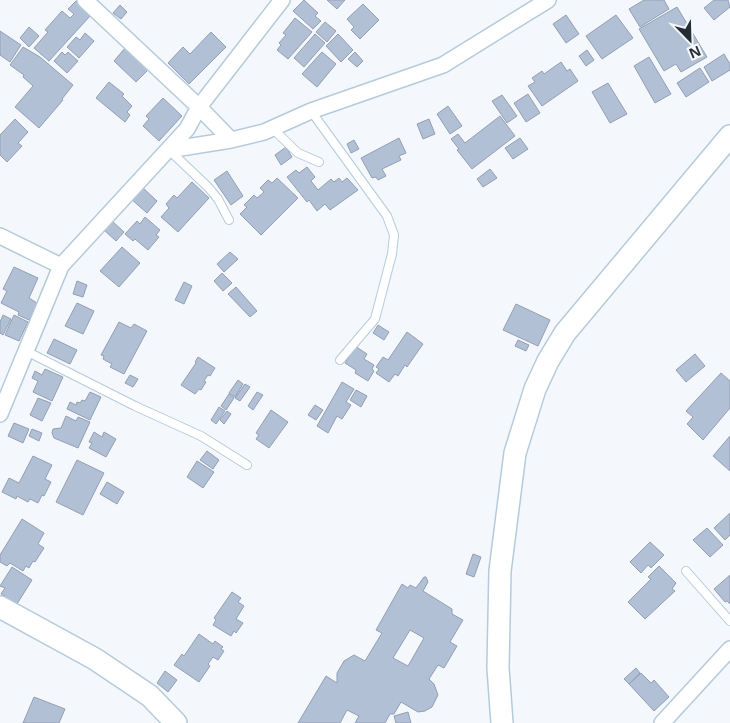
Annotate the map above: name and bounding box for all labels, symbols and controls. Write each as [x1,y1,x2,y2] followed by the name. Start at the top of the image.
[665,15,715,65] north arrow
[686,41,704,63] text: N

